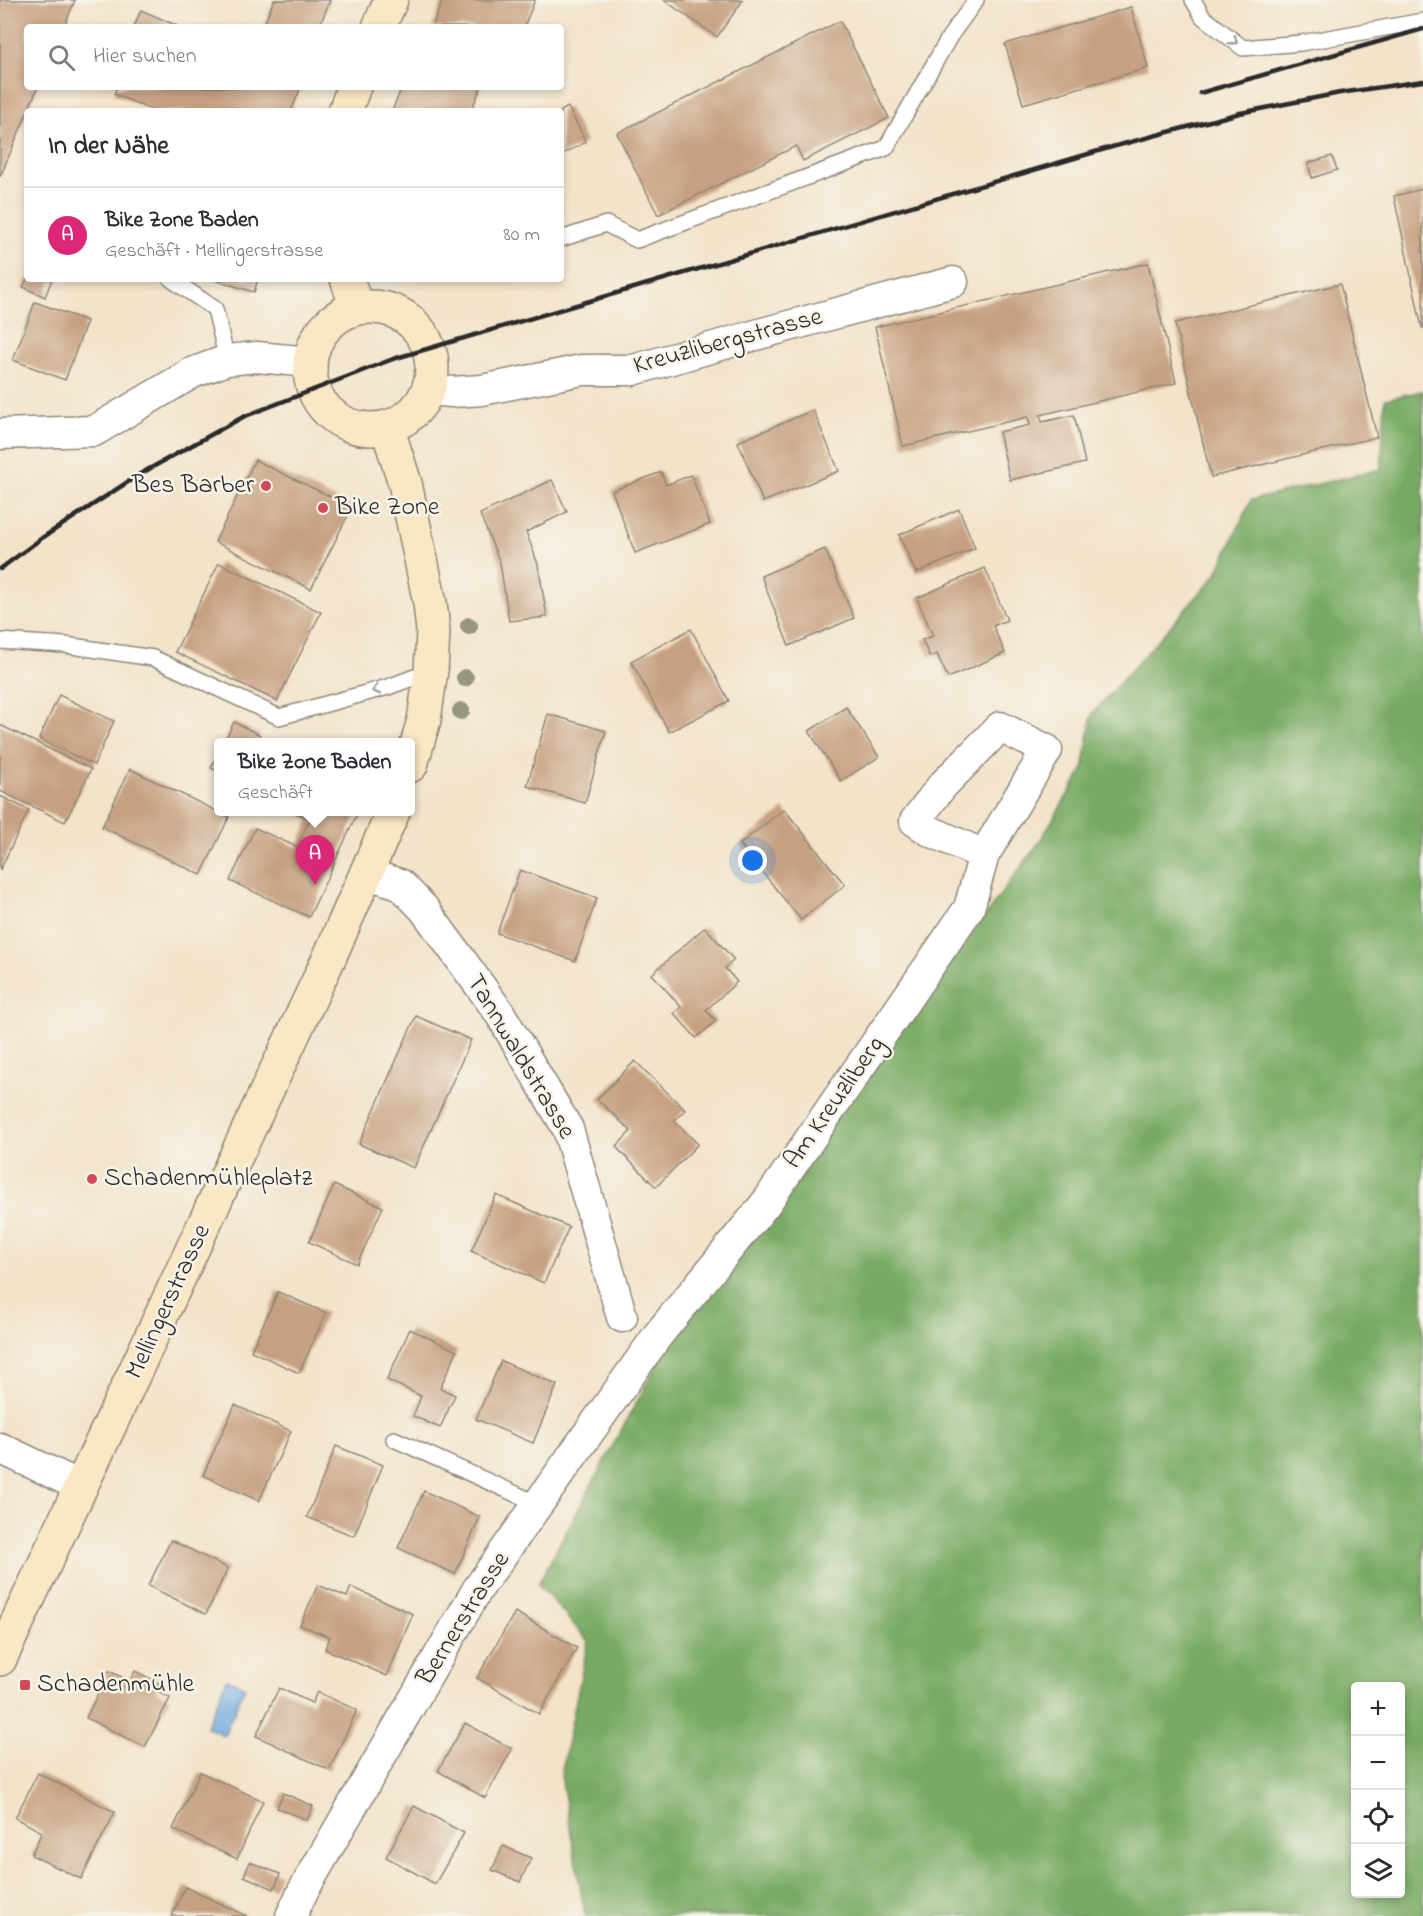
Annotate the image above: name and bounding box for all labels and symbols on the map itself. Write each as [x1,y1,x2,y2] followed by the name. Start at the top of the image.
[1227,33,1238,44] one-way arrow
[629,298,827,386] street label: Kreuzlibergstrasse
[131,467,255,505] place label: Bes Barber
[259,479,273,493] marker: Bes Barber
[334,489,440,527] place label: Bike Zone
[316,501,330,515] marker: Bike Zone
[371,683,382,695] one-way arrow
[296,836,334,885] pin: A
[738,846,767,875] your location
[456,967,585,1147] street label: Tannwaldstrasse
[775,1029,895,1177] street label: Am Kreuzliberg
[104,1160,313,1198] place label: Schadenmühleplatz
[85,1172,99,1186] marker: Schadenmühleplatz
[116,1218,222,1386] street label: Mellingerstrasse
[407,1544,521,1694] street label: Bernerstrasse
[37,1666,194,1704] place label: Schadenmühle
[18,1678,32,1692] marker: Schadenmühle

